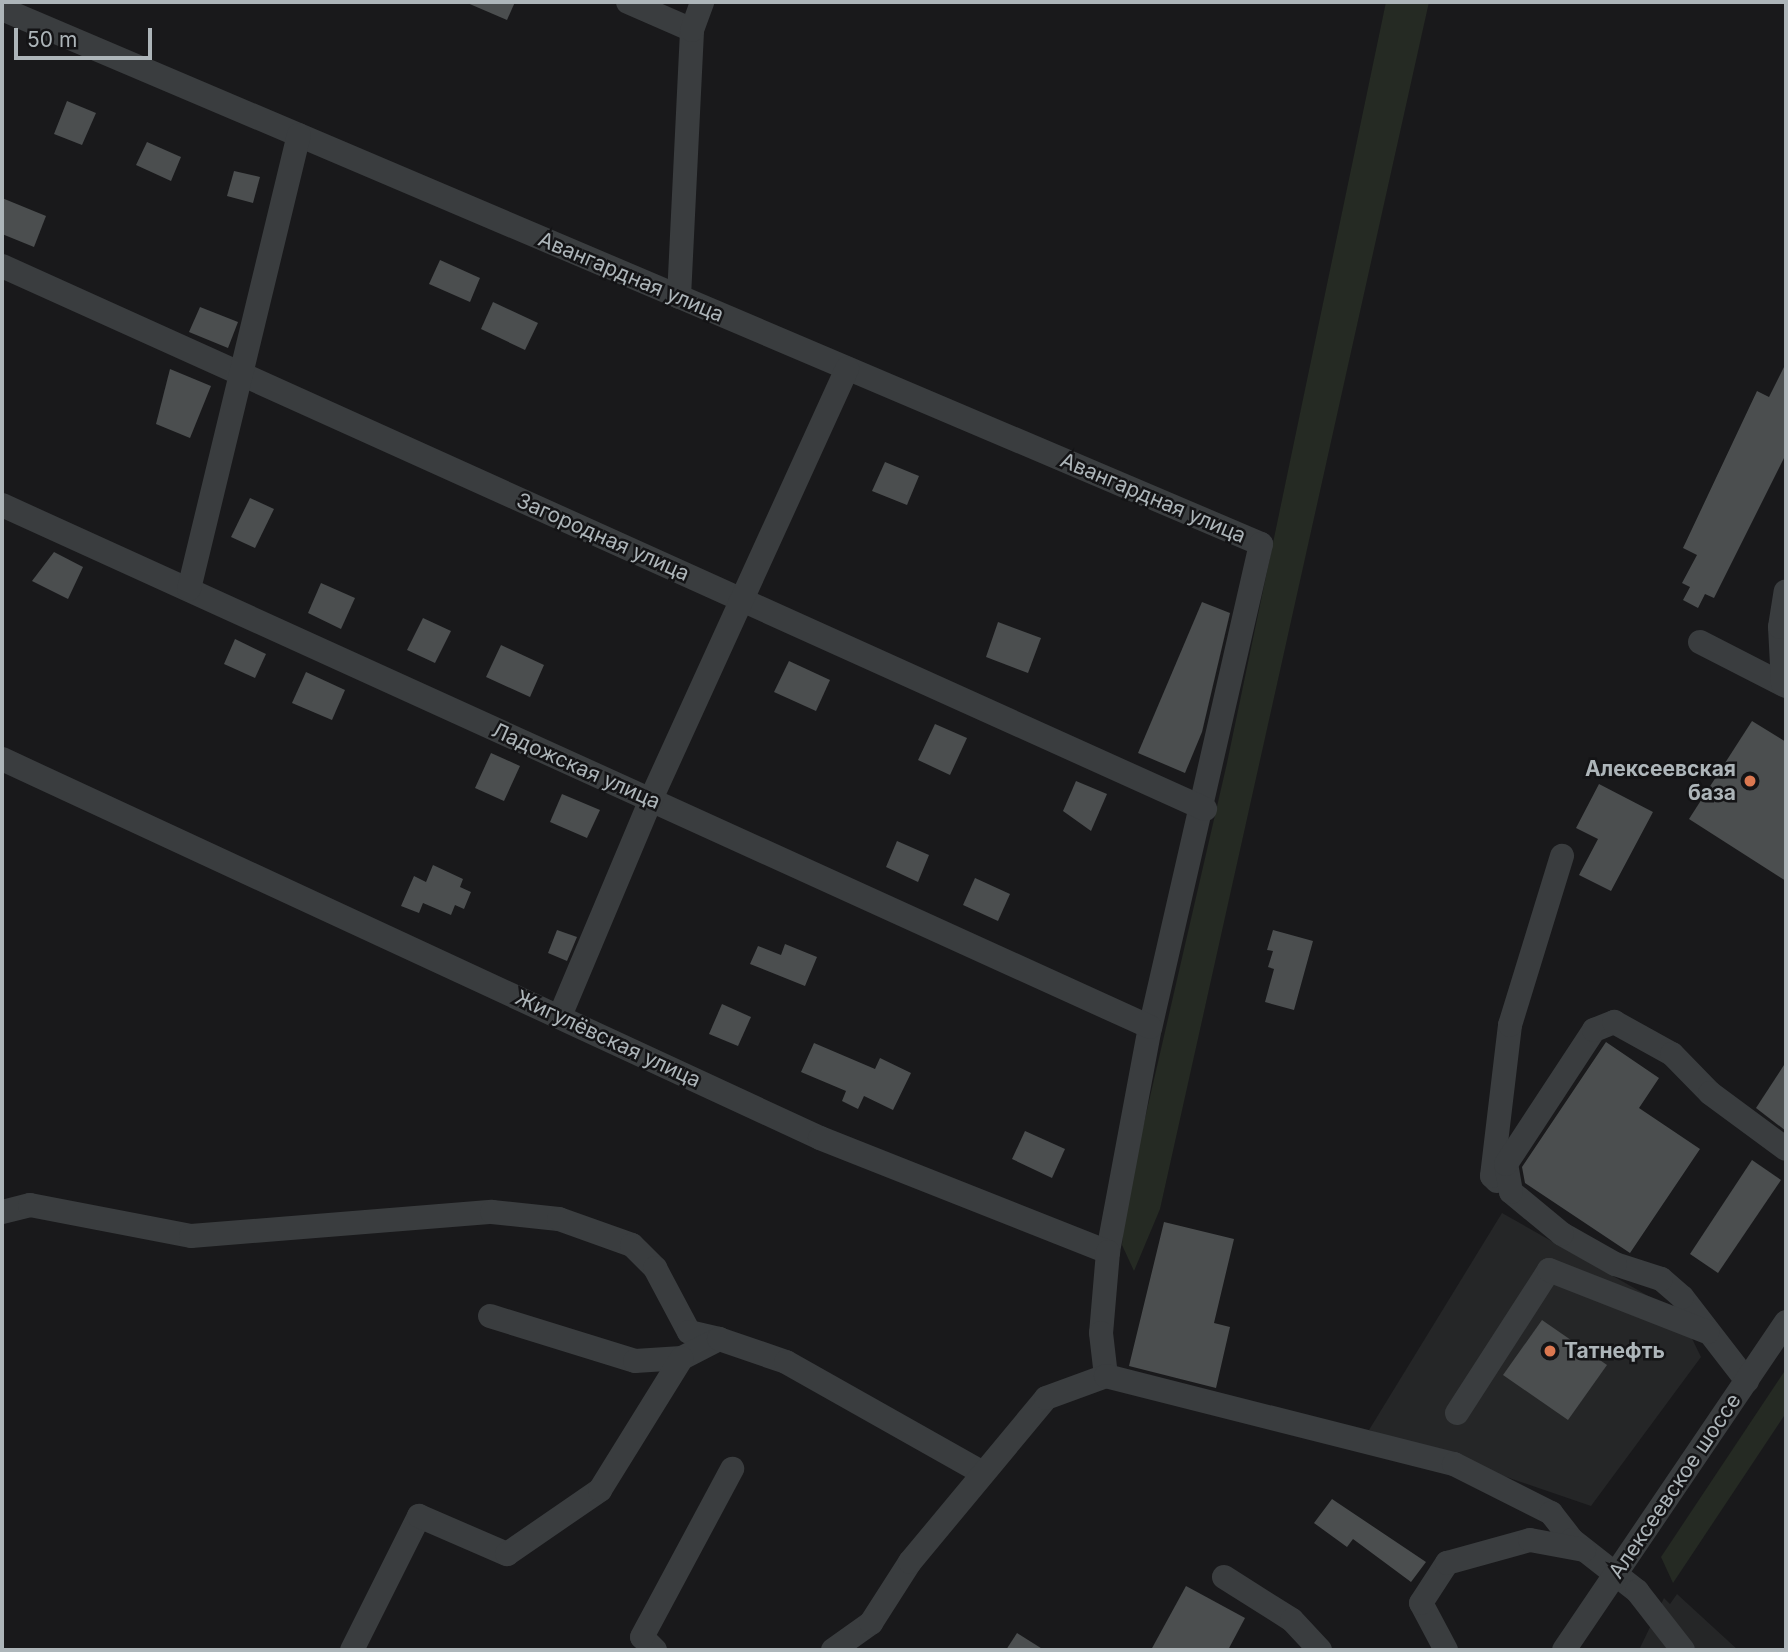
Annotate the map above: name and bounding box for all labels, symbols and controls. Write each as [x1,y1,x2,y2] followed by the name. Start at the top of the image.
[18,14,156,58] scale bar
[27,27,77,52] text: 50 m
[534,227,728,327] street label: Авангардная улица
[1056,448,1250,548] street label: Авангардная улица
[513,488,693,586] street label: Загородная улица
[488,718,664,814] street label: Ладожская улица
[1585,756,1736,806] place label: Алексеевская база
[1742,773,1758,789] marker: Алексеевская база
[511,985,705,1093] street label: Жигулёвская улица
[1564,1338,1665,1364] place label: Татнефть
[1542,1343,1558,1359] marker: Татнефть
[1604,1389,1746,1583] street label: Алексеевское шоссе

